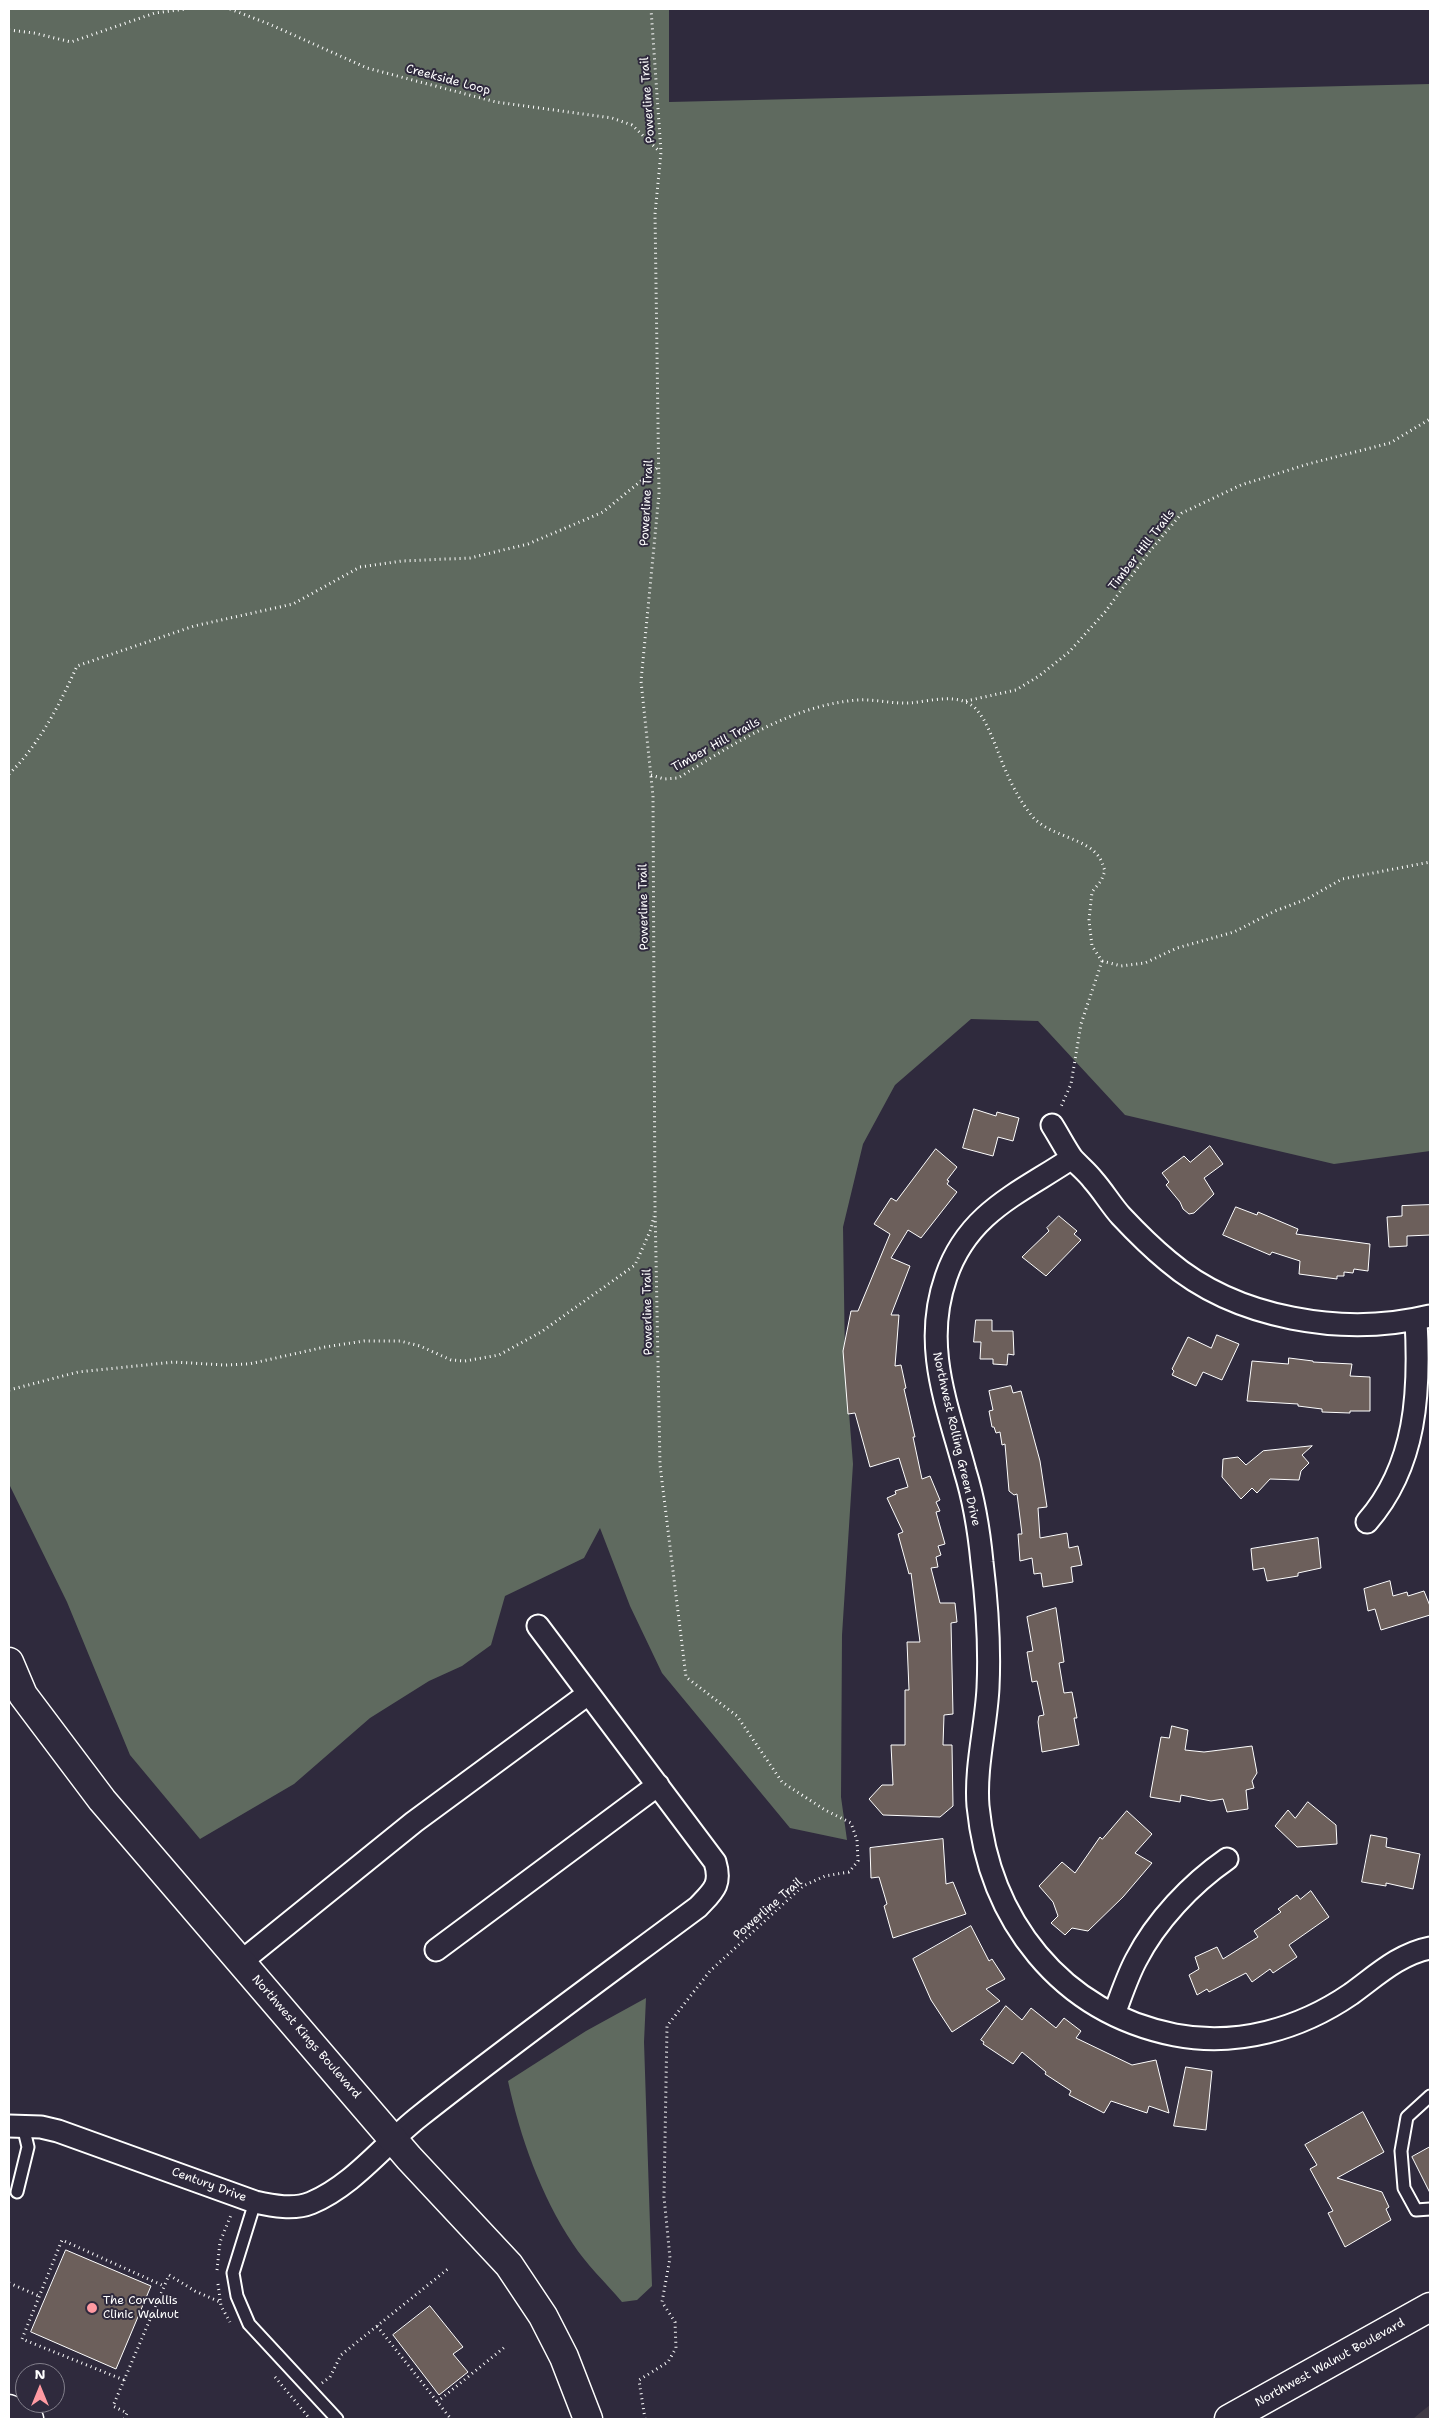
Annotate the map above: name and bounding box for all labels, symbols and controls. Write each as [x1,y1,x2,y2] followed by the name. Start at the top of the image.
[638,56,658,144] street label: Powerline Trail
[404,62,492,98] street label: Creekside Loop
[638,459,656,547] street label: Powerline Trail
[1106,507,1178,593] street label: Timber Hill Trails
[669,715,763,775] street label: Timber Hill Trails
[636,864,652,950] street label: Powerline Trail
[640,1269,656,1355] street label: Powerline Trail
[929,1351,983,1527] street label: Northwest Rolling Green Drive
[731,1875,805,1943] street label: Powerline Trail
[249,1972,363,2102] street label: Northwest Kings Boulevard
[170,2165,248,2205] street label: Century Drive
[103,2294,179,2322] place label: The Corvallis Clinic Walnut
[85,2301,99,2315] marker: The Corvallis Clinic Walnut
[1253,2316,1407,2410] street label: Northwest Walnut Boulevard
[15,2363,65,2413] north arrow
[34,2365,46,2383] text: N

